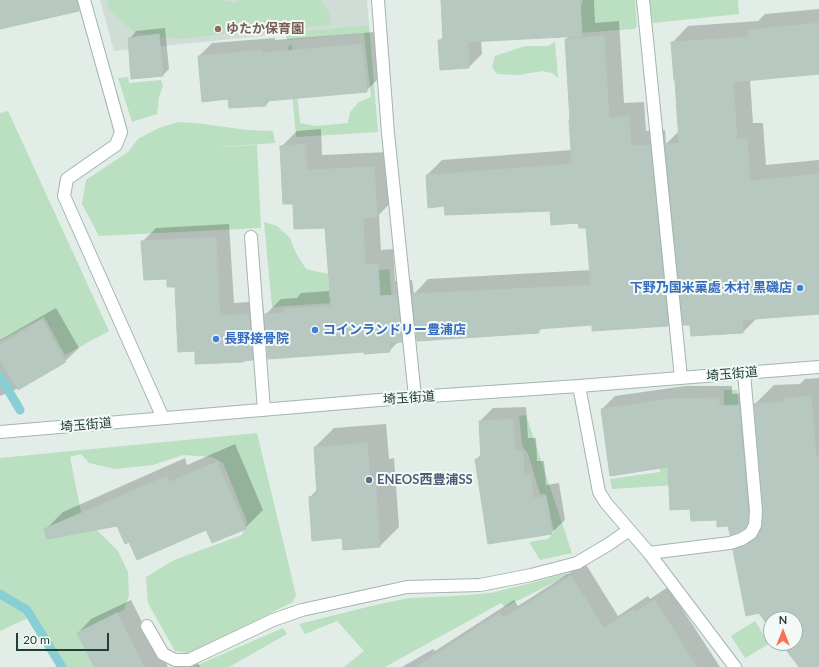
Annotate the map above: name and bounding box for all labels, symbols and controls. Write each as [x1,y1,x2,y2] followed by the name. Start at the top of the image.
[226,21,304,37] place label: ゆたか保育園
[213,24,223,34] marker: ゆたか保育園
[630,280,792,296] place label: 下野乃国米菓處 木村 黒磯店
[795,283,805,293] marker: 下野乃国米菓處 木村 黒磯店
[323,322,466,338] place label: コインランドリー豊浦店
[310,325,320,335] marker: コインランドリー豊浦店
[224,331,289,347] place label: 長野接骨院
[211,334,221,344] marker: 長野接骨院
[705,364,759,384] street label: 埼玉街道
[383,388,435,408] street label: 埼玉街道
[59,415,113,435] street label: 埼玉街道
[377,472,473,488] place label: ENEOS西豊浦SS
[364,475,374,485] marker: ENEOS西豊浦SS
[763,611,803,651] north arrow
[779,613,787,626] text: N
[18,625,111,651] scale bar
[23,632,50,647] text: 20 m

